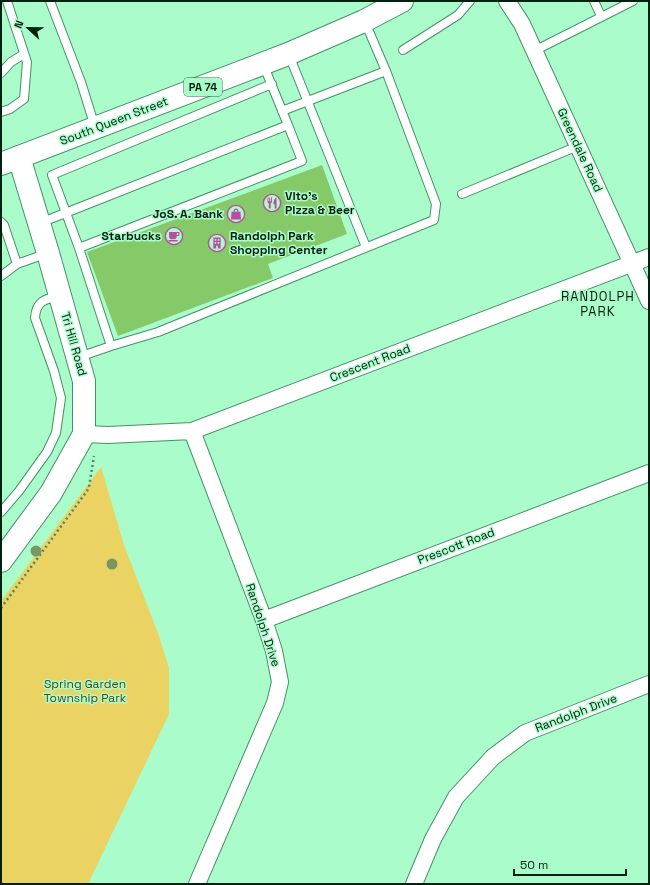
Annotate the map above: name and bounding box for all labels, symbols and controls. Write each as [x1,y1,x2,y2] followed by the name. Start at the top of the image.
[8,8,48,48] north arrow
[11,18,27,30] text: N
[184,78,222,96] road number: PA 74
[58,93,170,149] street label: South Queen Street
[554,105,606,195] street label: Greendale Road
[285,188,355,218] place label: Vito's Pizza & Beer
[262,193,282,213] restaurant icon: Vito's Pizza & Beer
[226,204,246,224] shop icon: JoS. A. Bank
[152,206,223,222] place label: JoS. A. Bank
[164,226,184,246] cafe icon: Starbucks
[102,228,161,244] place label: Starbucks
[230,228,328,258] place label: Randolph Park Shopping Center
[207,233,227,253] building icon: Randolph Park Shopping Center
[561,288,635,320] district label: RANDOLPH PARK
[57,310,91,378] street label: Tri Hill Road
[327,340,413,386] street label: Crescent Road
[415,524,497,568] street label: Prescott Road
[242,581,284,669] street label: Randolph Drive
[44,676,127,706] park label: Spring Garden Township Park
[533,690,619,736] street label: Randolph Drive
[514,851,626,877] scale bar
[520,857,548,873] text: 50 m

